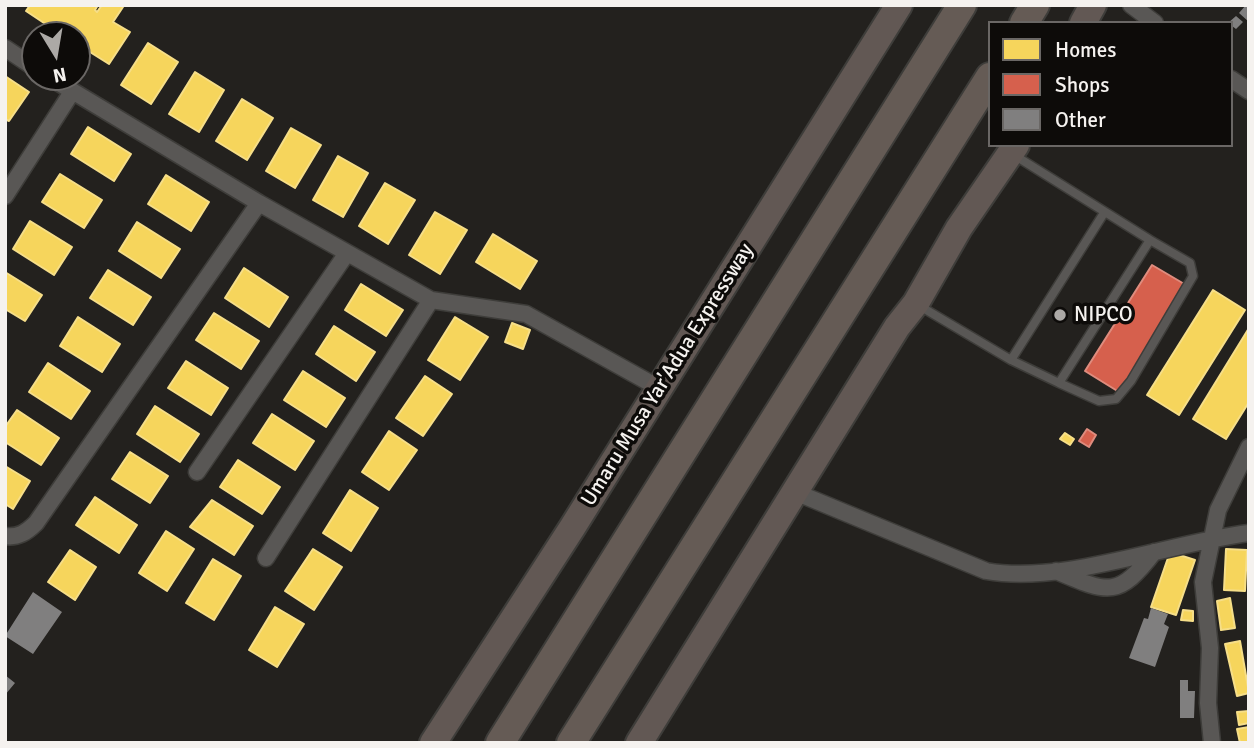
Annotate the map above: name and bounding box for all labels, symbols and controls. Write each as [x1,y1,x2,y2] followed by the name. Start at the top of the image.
[21,21,91,91] north arrow
[988,21,1233,147] legend
[1055,37,1117,63] text: Homes
[51,62,68,88] text: N
[1055,72,1109,98] text: Shops
[1055,107,1106,133] text: Other
[576,239,760,511] street label: Umaru Musa Yar'Adua Expressway
[1074,302,1133,328] place label: NIPCO
[1052,307,1068,323] marker: NIPCO

